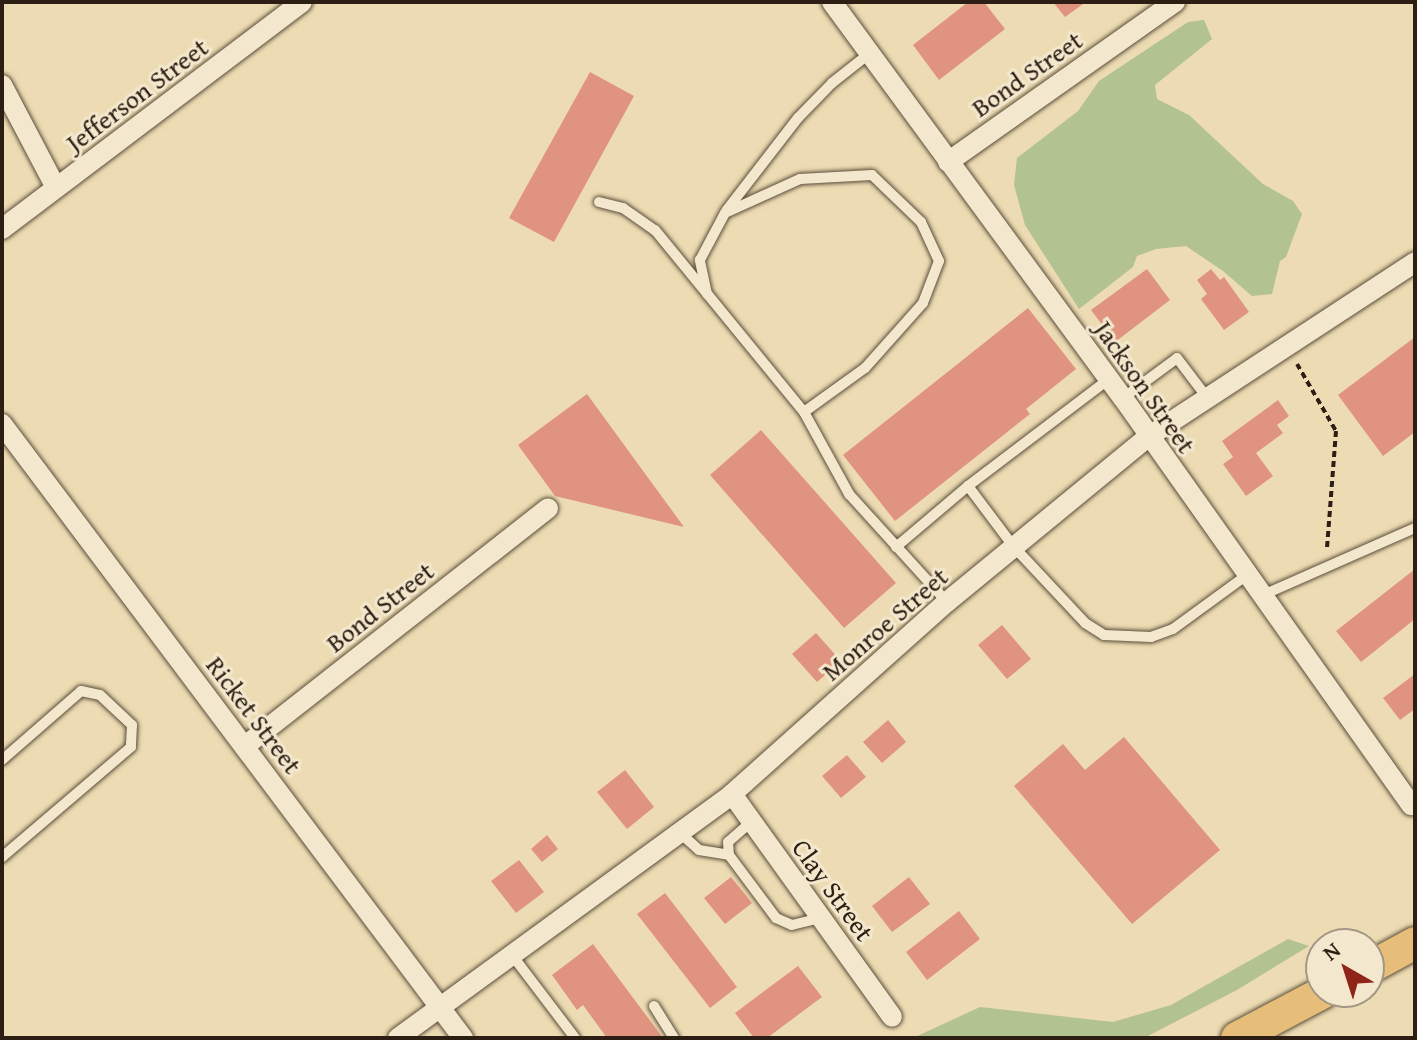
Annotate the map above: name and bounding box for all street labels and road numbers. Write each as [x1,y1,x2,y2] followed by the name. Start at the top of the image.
[966,25,1088,123] street label: Bond Street
[60,31,214,159] street label: Jefferson Street
[1088,315,1202,459] street label: Jackson Street
[320,555,440,659] street label: Bond Street
[816,561,954,687] street label: Monroe Street
[200,650,308,780] street label: Ricket Street
[786,833,880,947] street label: Clay Street

